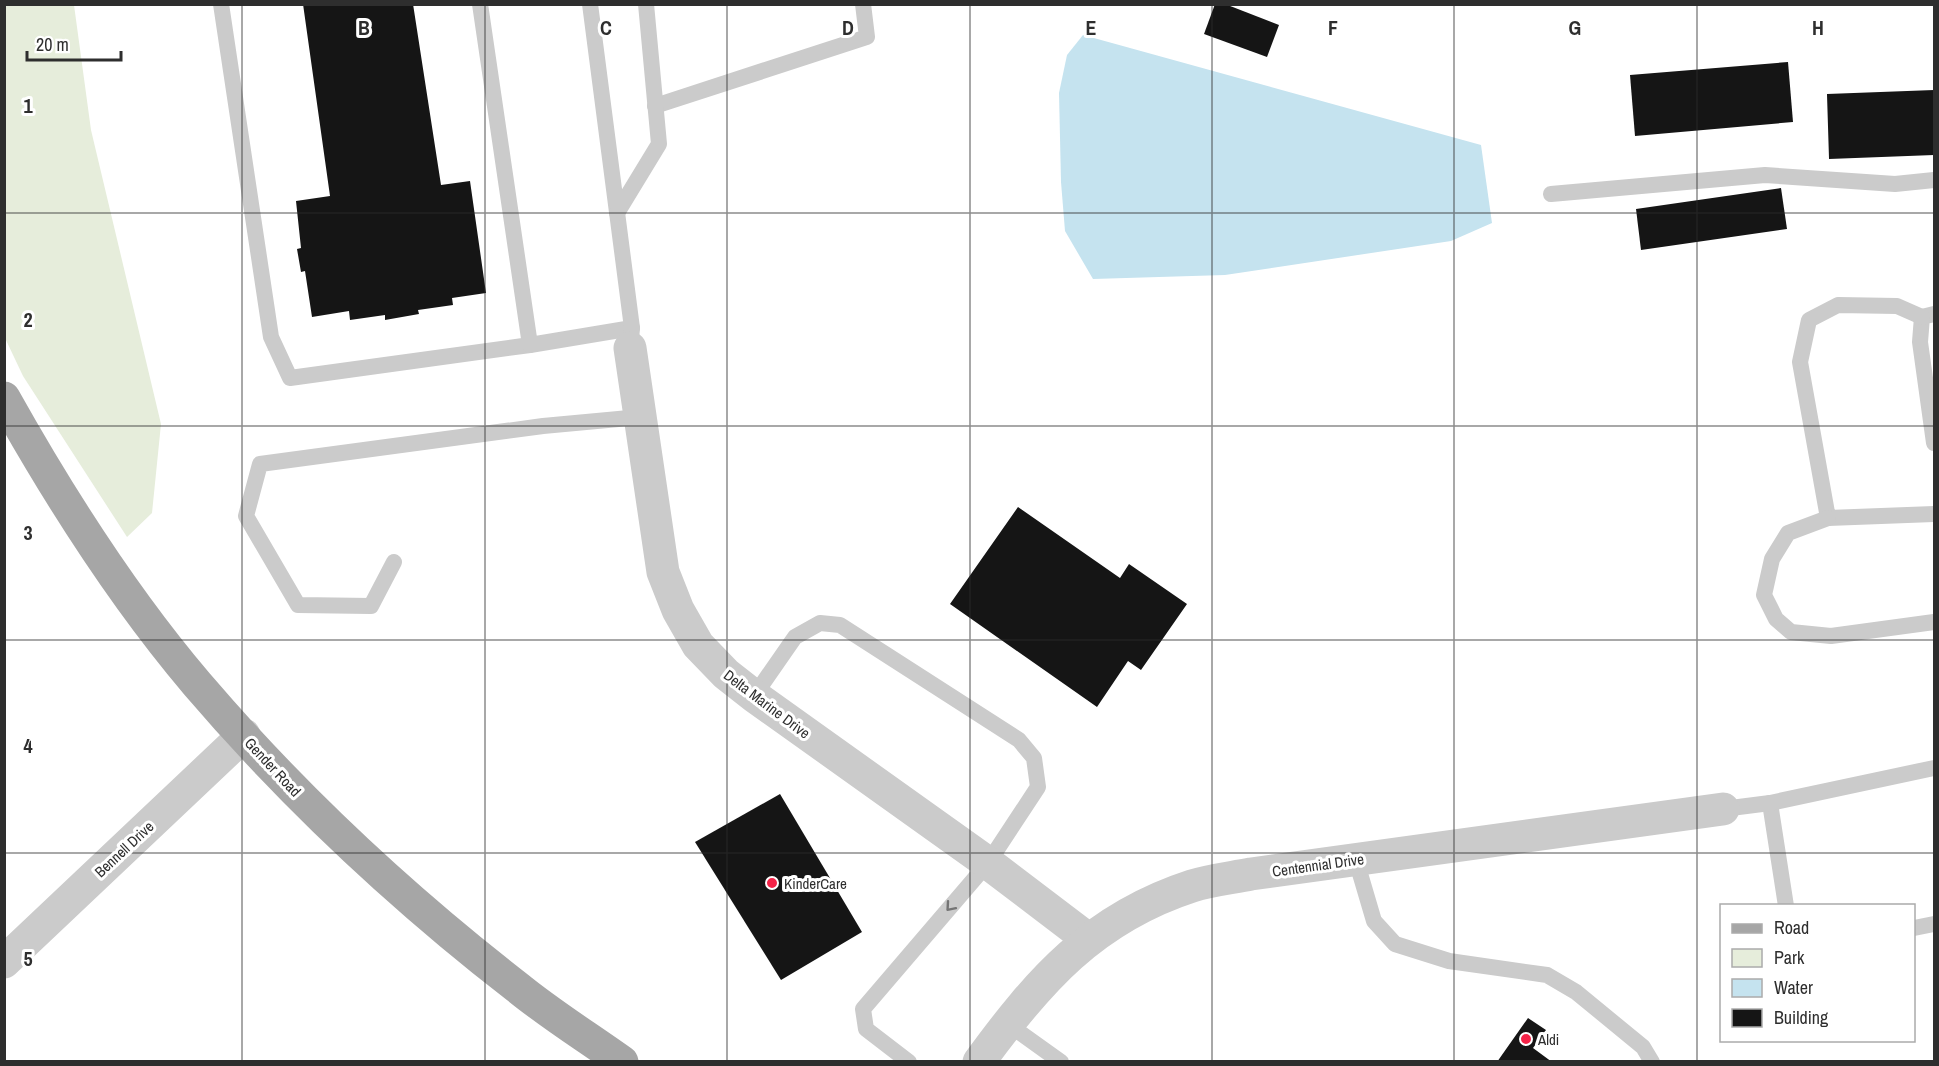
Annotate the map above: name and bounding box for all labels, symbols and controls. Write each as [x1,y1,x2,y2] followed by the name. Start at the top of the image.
[358,14,370,41] text: B
[600,14,612,41] text: C
[842,14,854,41] text: D
[1086,14,1097,41] text: E
[1328,14,1338,41] text: F
[1569,14,1581,41] text: G
[1812,14,1824,41] text: H
[27,24,122,62] scale bar
[36,32,69,57] text: 20 m
[23,92,33,119] text: 1
[23,306,33,333] text: 2
[23,519,33,546] text: 3
[719,665,815,744] street label: Delta Marine Drive
[23,732,33,759] text: 4
[240,733,306,801] street label: Gender Road
[90,816,158,882] street label: Bennell Drive
[1271,848,1365,882] street label: Centennial Drive
[784,873,847,894] place label: KinderCare
[765,876,779,890] marker: KinderCare
[946,900,957,911] one-way arrow
[1720,904,1915,1042] legend
[1774,915,1809,940] text: Road
[23,945,33,972] text: 5
[1774,945,1805,970] text: Park
[1774,975,1813,1000] text: Water
[1774,1005,1829,1030] text: Building
[1537,1029,1559,1050] place label: Aldi
[1519,1032,1533,1046] marker: Aldi

